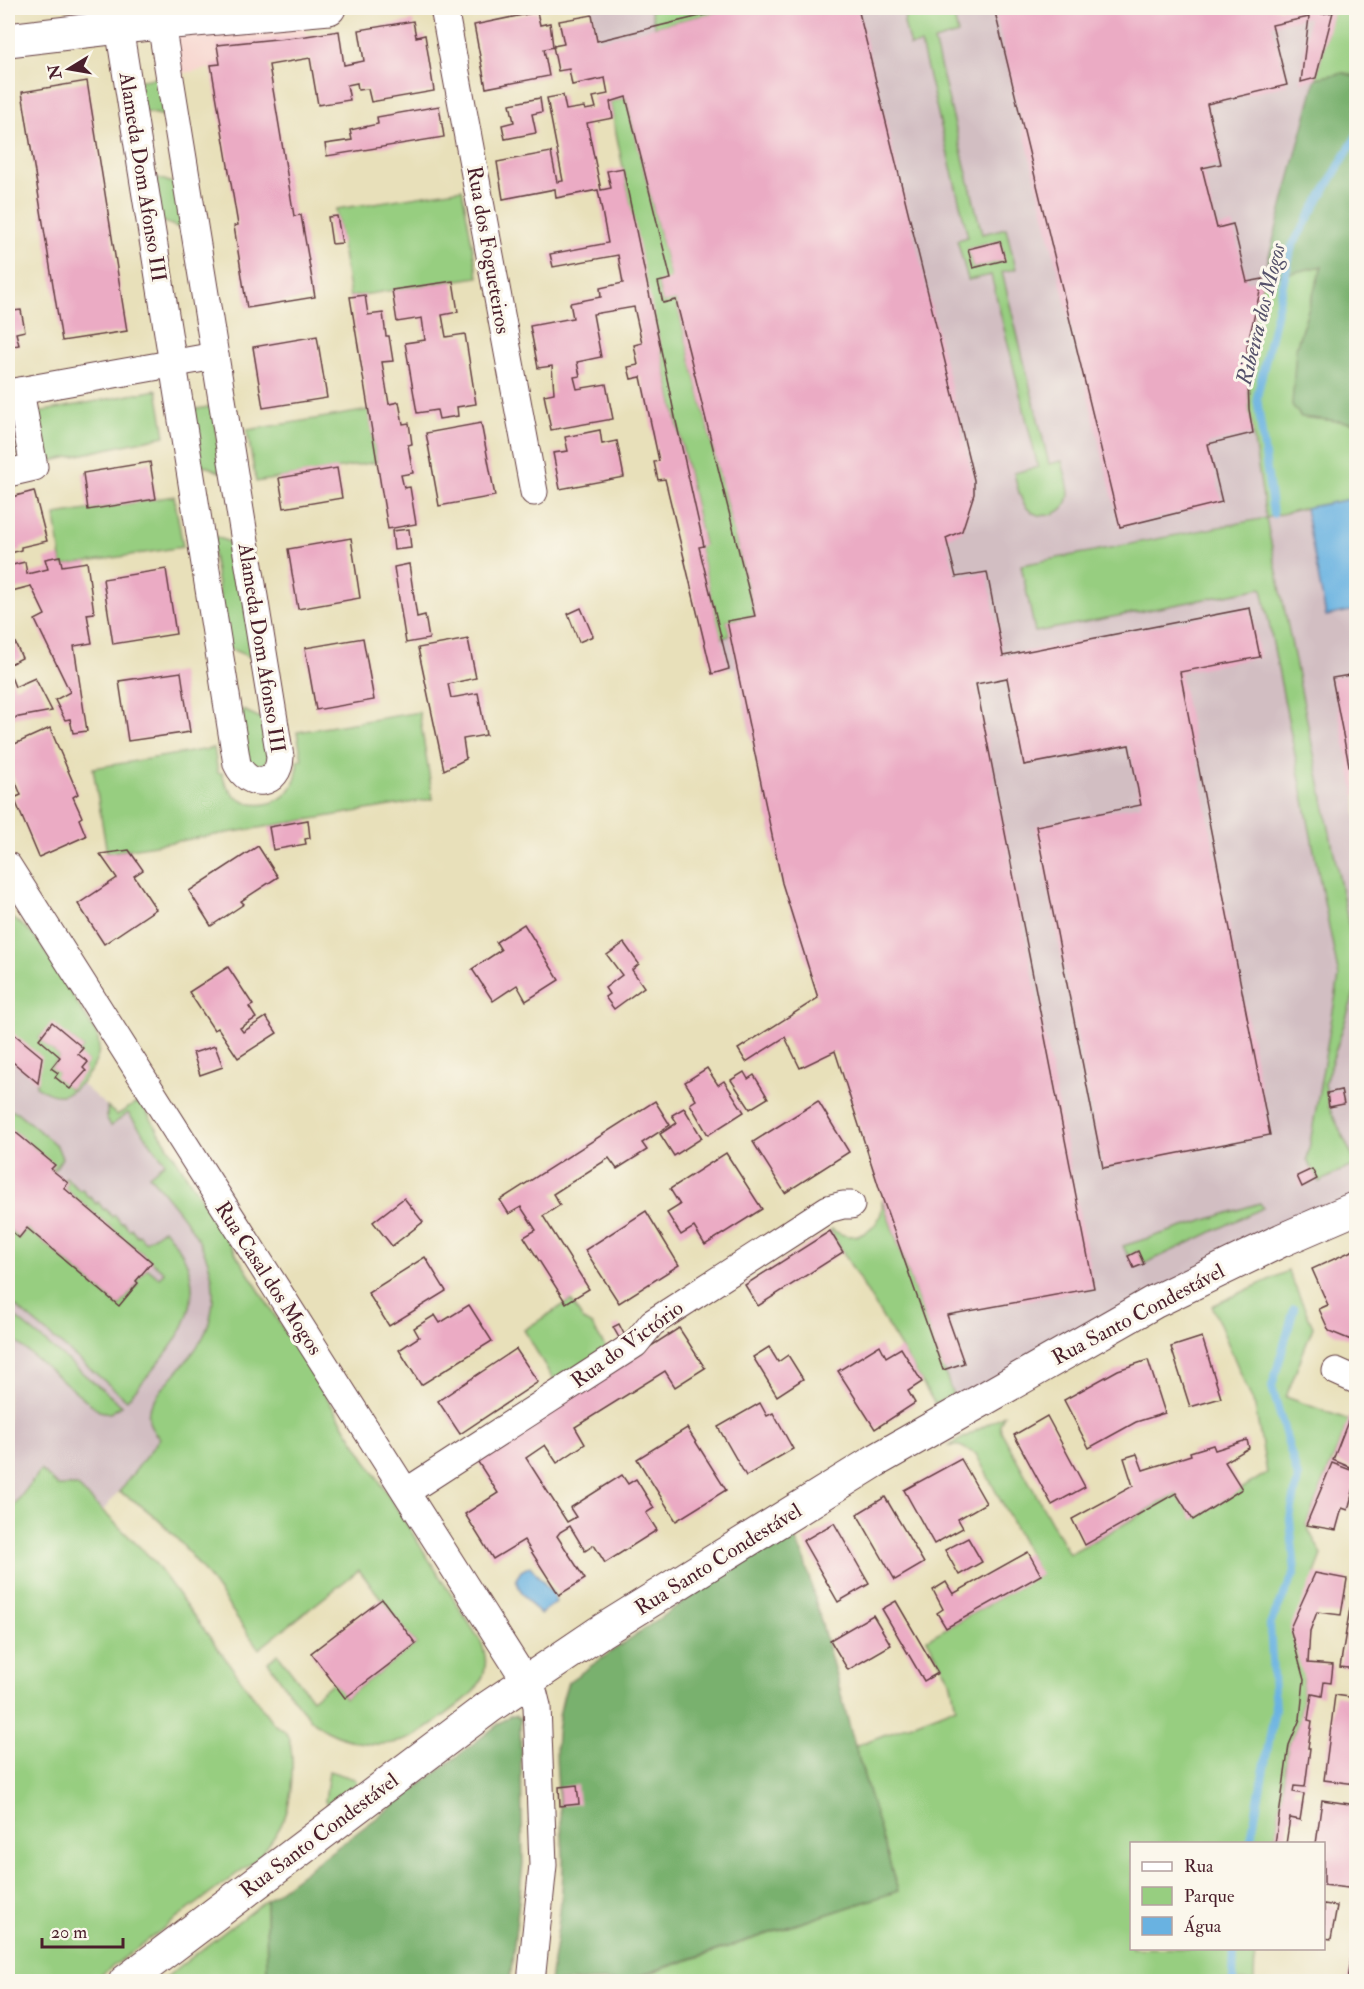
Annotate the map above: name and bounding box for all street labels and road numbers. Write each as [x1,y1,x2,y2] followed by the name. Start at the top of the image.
[112,69,172,284] street label: Alameda Dom Afonso III
[460,164,517,336] street label: Rua dos Fogueteiros
[231,540,291,755] street label: Alameda Dom Afonso III
[209,1196,328,1360] street label: Rua Casal dos Mogos
[1047,1257,1230,1371] street label: Rua Santo Condestável
[566,1295,689,1394] street label: Rua do Victório
[630,1497,807,1622] street label: Rua Santo Condestável
[235,1767,404,1904] street label: Rua Santo Condestável

